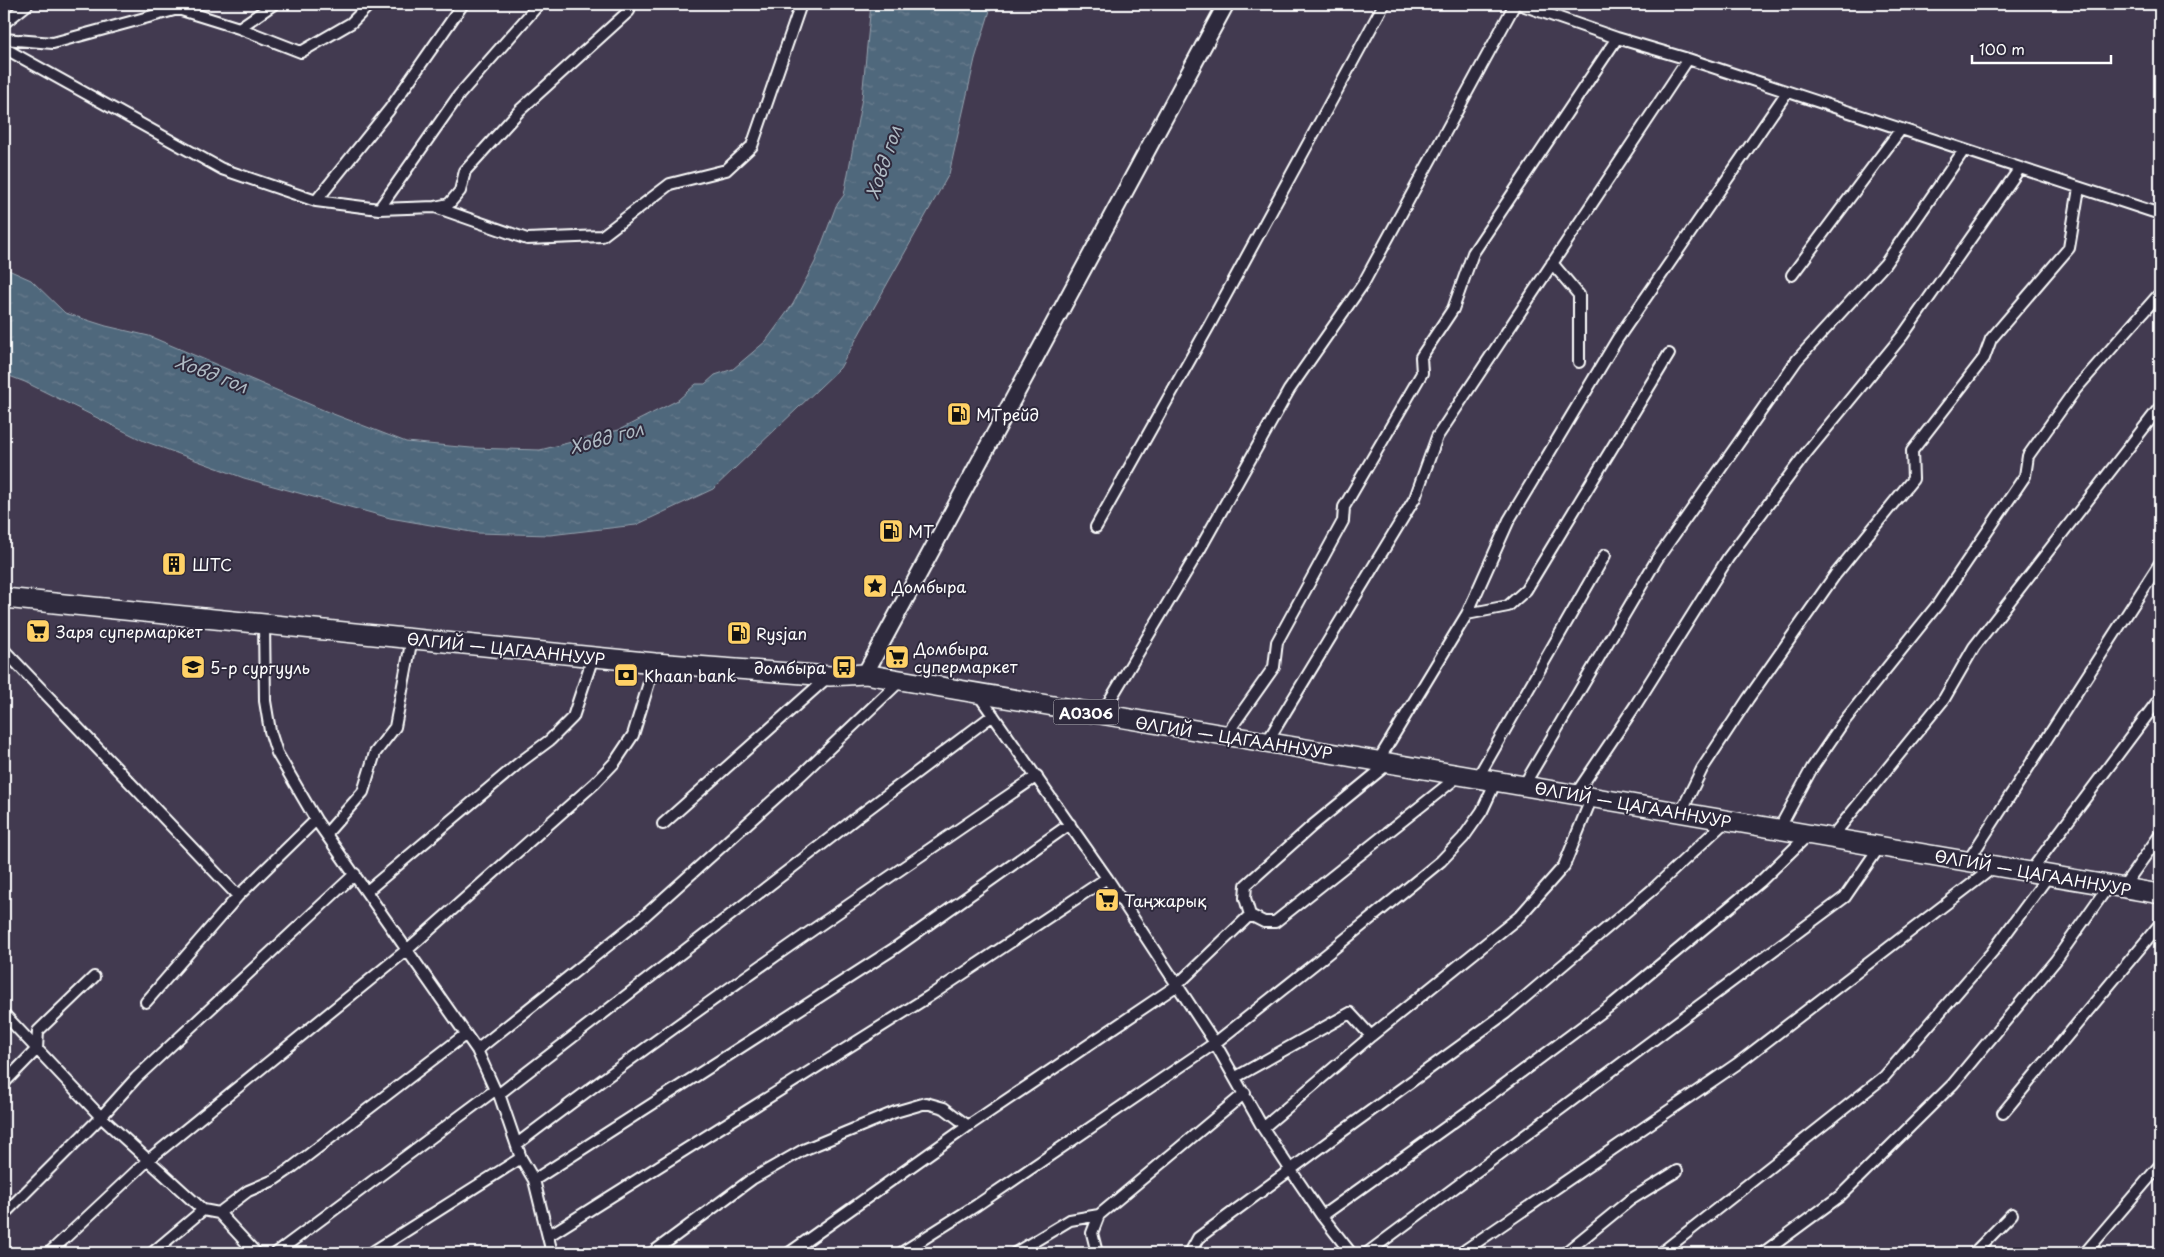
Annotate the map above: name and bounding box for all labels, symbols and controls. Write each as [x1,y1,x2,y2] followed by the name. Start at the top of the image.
[1972,32,2110,64] scale bar
[1979,37,2025,60] text: 100 m
[858,122,908,202] water label: Ховд гол
[172,347,252,399] water label: Ховд гол
[946,401,972,427] fuel station icon: MTрейд
[976,402,1039,426] place label: MTрейд
[566,414,646,460] water label: Ховд гол
[878,518,904,544] fuel station icon: МТ
[908,519,934,543] place label: МТ
[161,551,187,577] building icon: ШТС
[192,552,232,576] place label: ШТС
[862,573,888,599] place icon: Домбыра
[891,574,966,598] place label: Домбыра
[25,618,51,644] supermarket icon: Заря супермаркет
[56,619,203,643] place label: Заря супермаркет
[726,620,752,646] fuel station icon: Rysjan
[756,621,807,645] place label: Rysjan
[406,626,606,670] street label: ӨЛГИЙ — ЦАГААННУУР
[913,636,1018,678] place label: Домбыра супермаркет
[884,644,910,670] supermarket icon: Домбыра супермаркет
[180,654,206,680] school or university icon: 5-р сургууль
[831,654,857,680] bus stop icon: домбыра
[210,655,310,679] place label: 5-р сургууль
[754,655,826,679] place label: домбыра
[613,662,639,688] bank icon: Khaan bank
[644,663,736,687] place label: Khaan bank
[1054,700,1118,724] road number: A0306
[1134,710,1334,764] street label: ӨЛГИЙ — ЦАГААННУУР
[1533,775,1733,833] street label: ӨЛГИЙ — ЦАГААННУУР
[1933,843,2133,901] street label: ӨЛГИЙ — ЦАГААННУУР
[1094,887,1120,913] supermarket icon: Таңжарық
[1124,888,1207,912] place label: Таңжарық

